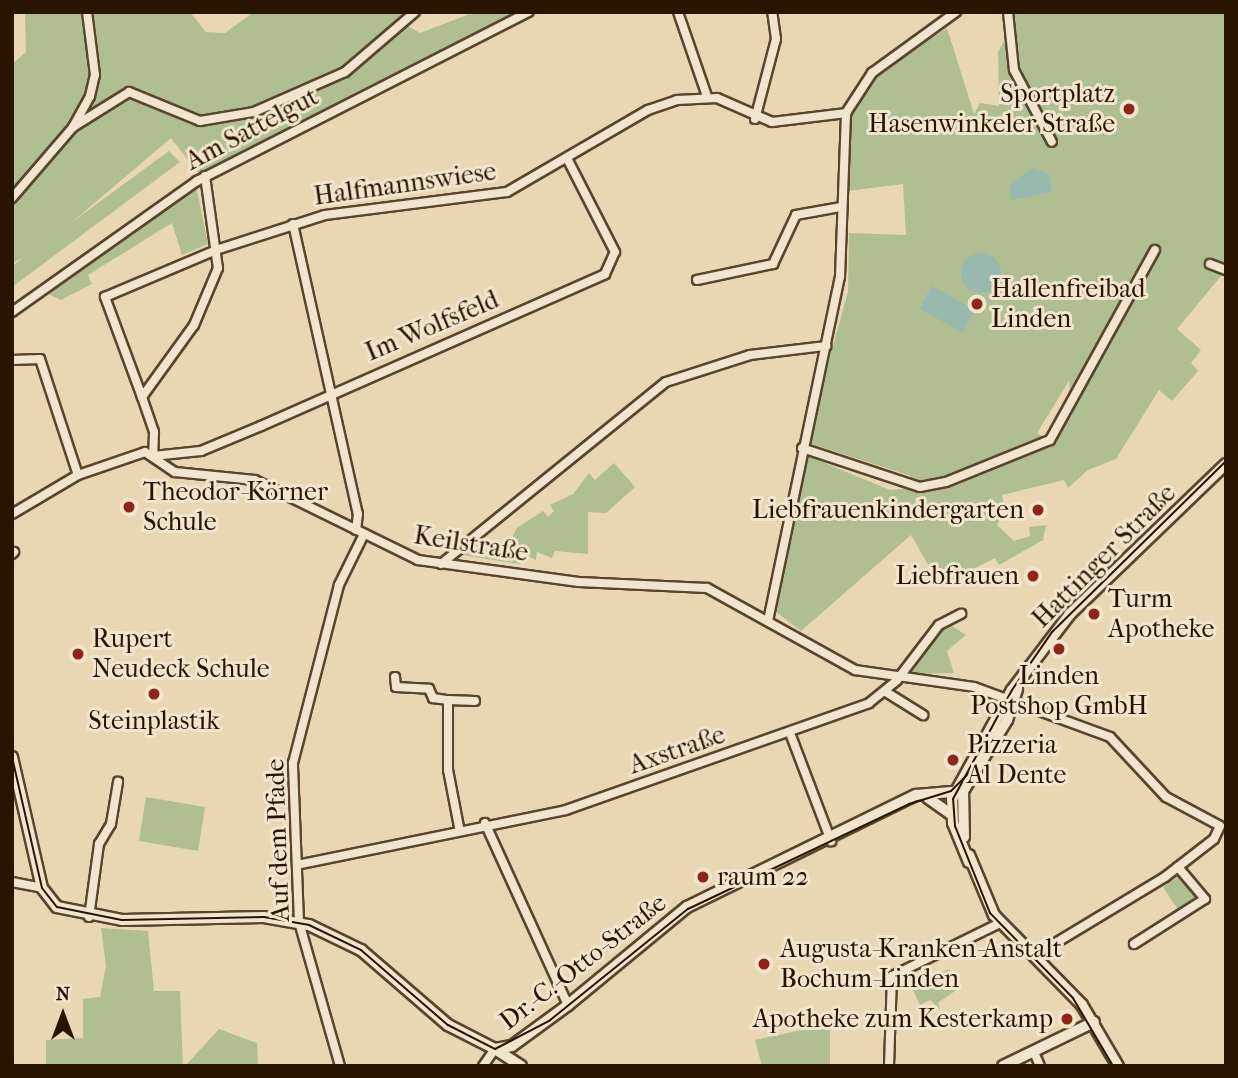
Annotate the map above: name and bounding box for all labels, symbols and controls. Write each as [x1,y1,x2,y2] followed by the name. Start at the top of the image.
[868,78,1115,140] place label: Sportplatz Hasenwinkeler Straße
[180,81,324,177] street label: Am Sattelgut
[1121,101,1137,117] marker: Sportplatz Hasenwinkeler Straße
[312,156,498,212] street label: Halfmannswiese
[991,273,1145,334] place label: Hallenfreibad Linden
[361,284,503,368] street label: Im Wolfsfeld
[969,296,985,312] marker: Hallenfreibad Linden
[143,476,328,538] place label: Theodor-Körner Schule
[1026,478,1182,634] street label: Hattinger Straße
[752,494,1024,526] place label: Liebfrauenkindergarten
[121,499,137,515] marker: Theodor-Körner Schule
[1030,502,1046,518] marker: Liebfrauenkindergarten
[412,520,530,568] street label: Keilstraße
[895,560,1019,592] place label: Liebfrauen
[1025,568,1041,584] marker: Liebfrauen
[1108,583,1214,644] place label: Turm Apotheke
[1086,606,1102,622] marker: Turm Apotheke
[92,623,270,684] place label: Rupert Neudeck Schule
[1051,641,1067,657] marker: Linden Postshop GmbH
[70,646,86,662] marker: Rupert Neudeck Schule
[970,660,1148,722] place label: Linden Postshop GmbH
[146,686,162,702] marker: Steinplastik
[88,705,220,737] place label: Steinplastik
[625,719,729,781] street label: Axstraße
[967,729,1066,790] place label: Pizzeria Al Dente
[945,752,961,768] marker: Pizzeria Al Dente
[260,758,296,922] street label: Auf dem Pfade
[717,861,809,893] place label: raum 22
[695,869,711,885] marker: raum 22
[493,887,673,1037] street label: Dr.-C.-Otto-Straße
[780,933,1062,995] place label: Augusta-Kranken-Anstalt Bochum-Linden
[754,954,774,974] marker: Augusta-Kranken-Anstalt Bochum-Linden
[28,980,98,1050] north arrow
[56,983,70,1005] text: N
[753,1003,1053,1035] place label: Apotheke zum Kesterkamp
[1059,1011,1075,1027] marker: Apotheke zum Kesterkamp

